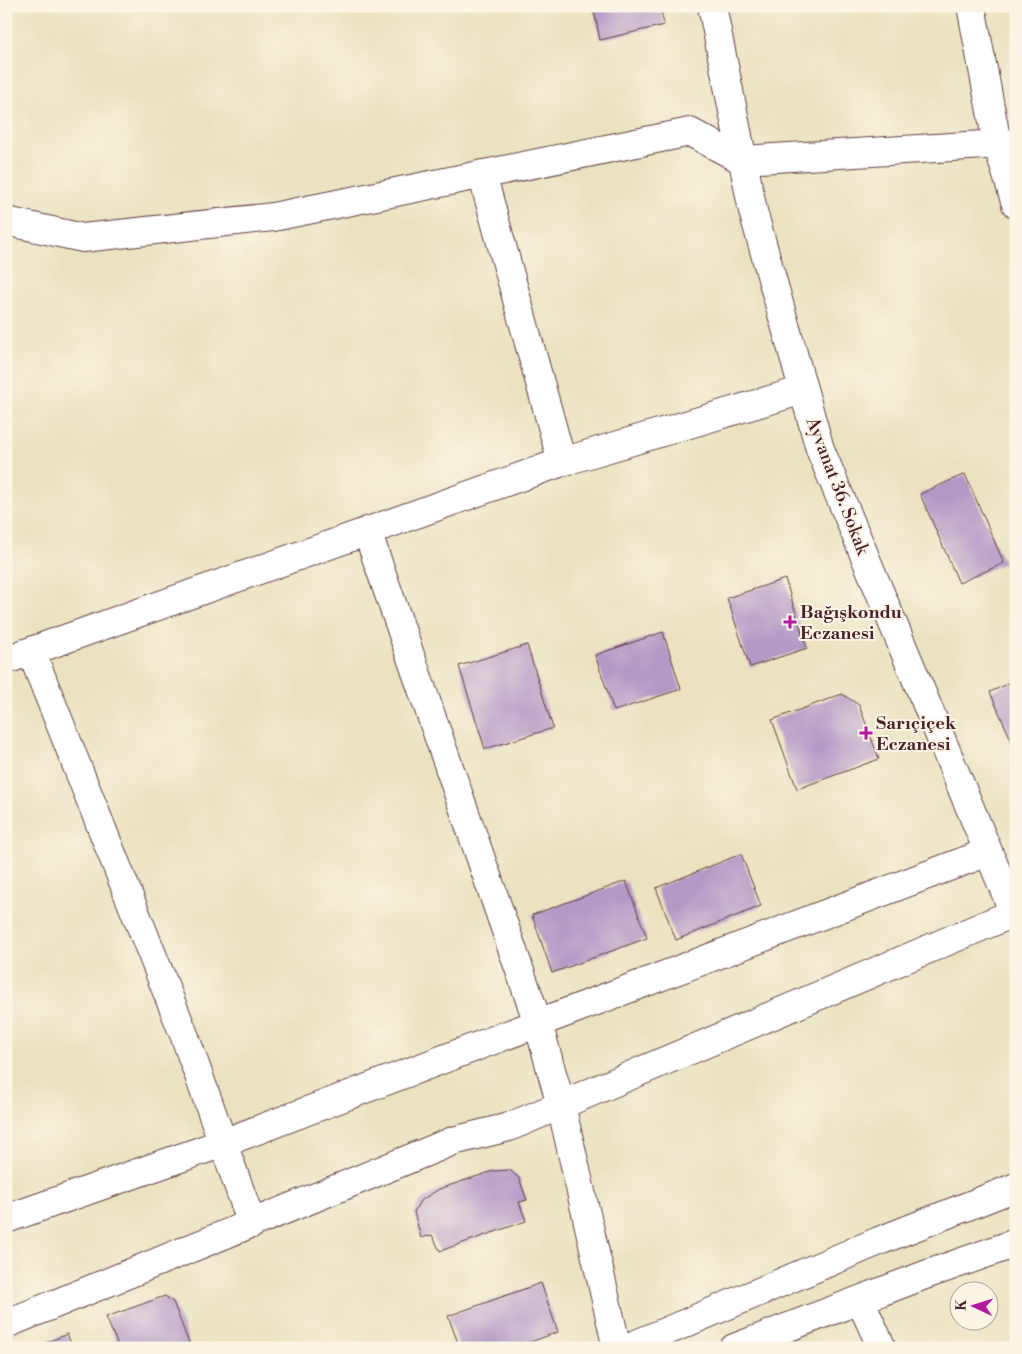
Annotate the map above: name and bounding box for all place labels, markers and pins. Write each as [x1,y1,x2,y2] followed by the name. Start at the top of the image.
[800,601,902,645] place label: Bağışkondu Eczanesi
[784,616,796,628] marker: Bağışkondu Eczanesi
[876,712,957,756] place label: Sarıçiçek Eczanesi
[860,727,872,739] marker: Sarıçiçek Eczanesi

